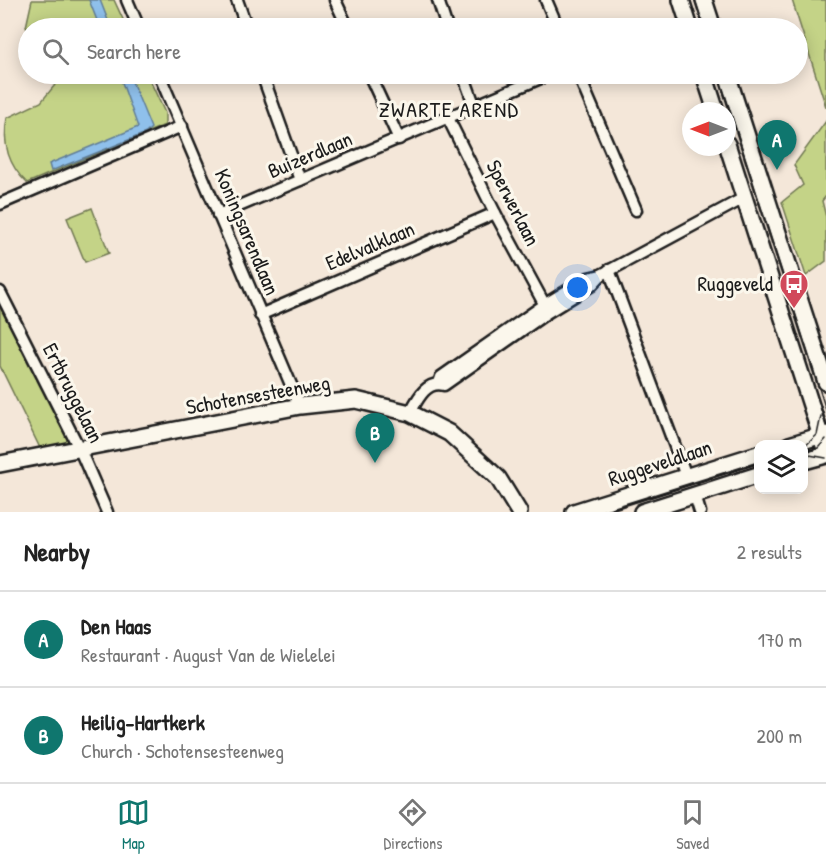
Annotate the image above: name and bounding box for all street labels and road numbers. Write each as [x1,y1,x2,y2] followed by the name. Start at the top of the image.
[263,124,356,185] street label: Buizerdlaan
[479,155,547,251] street label: Sperwerlaan
[208,164,287,299] street label: Koningsarendlaan
[321,214,419,277] street label: Edelvalklaan
[36,338,111,448] street label: Ertbruggelaan
[184,368,332,421] street label: Schotensesteenweg
[604,432,715,493] street label: Ruggeveldlaan

